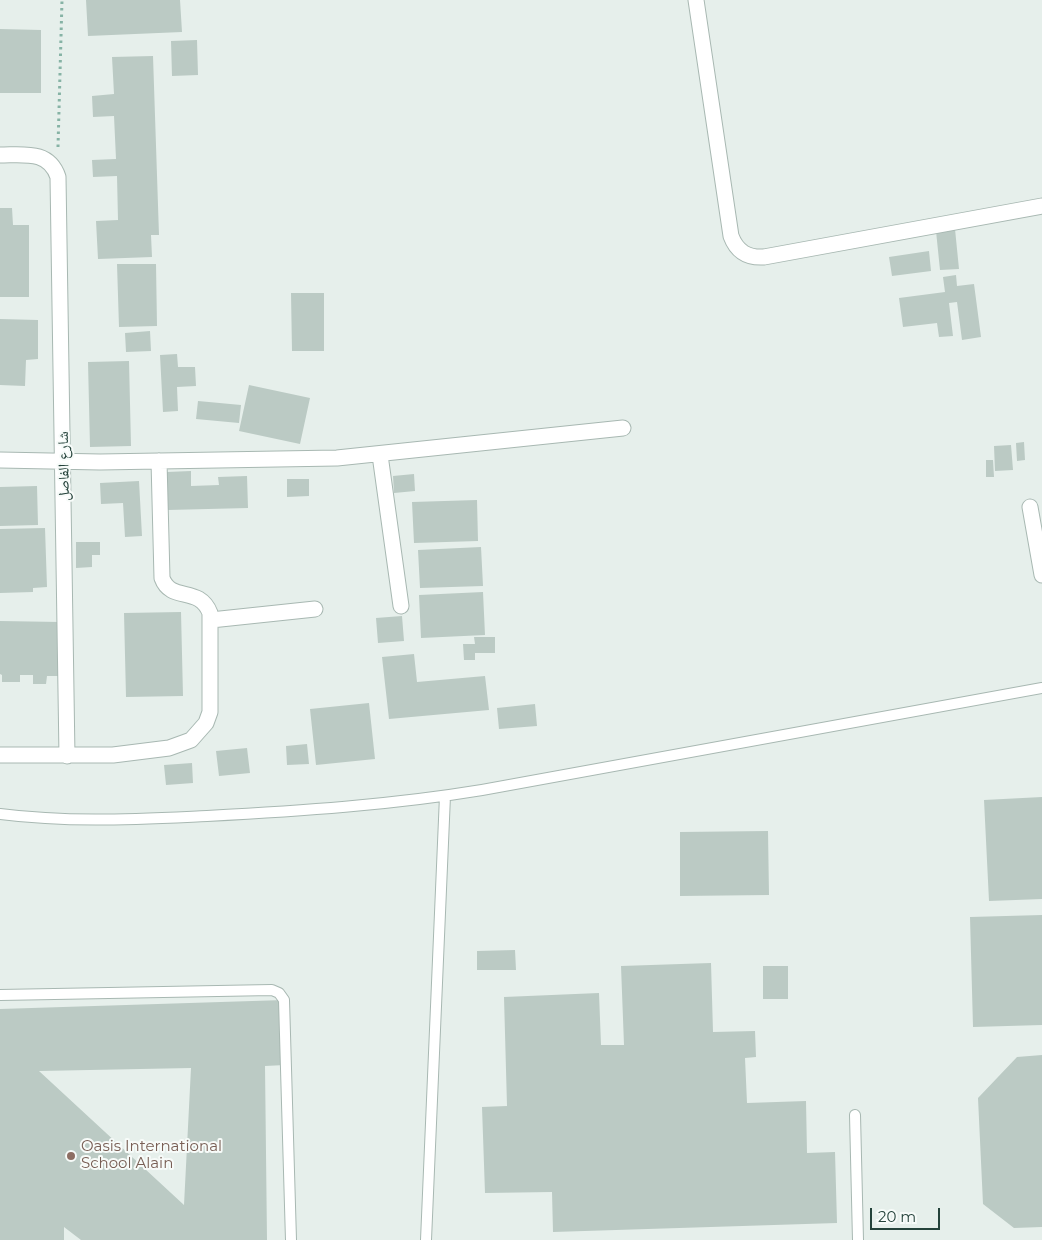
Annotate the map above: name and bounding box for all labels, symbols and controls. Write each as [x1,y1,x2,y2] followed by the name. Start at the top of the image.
[54,431,74,501] street label: شارع الفاصل
[81,1138,222,1173] place label: Oasis International School Alain
[65,1150,77,1162] marker: Oasis International School Alain
[872,1198,942,1230] scale bar
[878,1207,916,1226] text: 20 m

